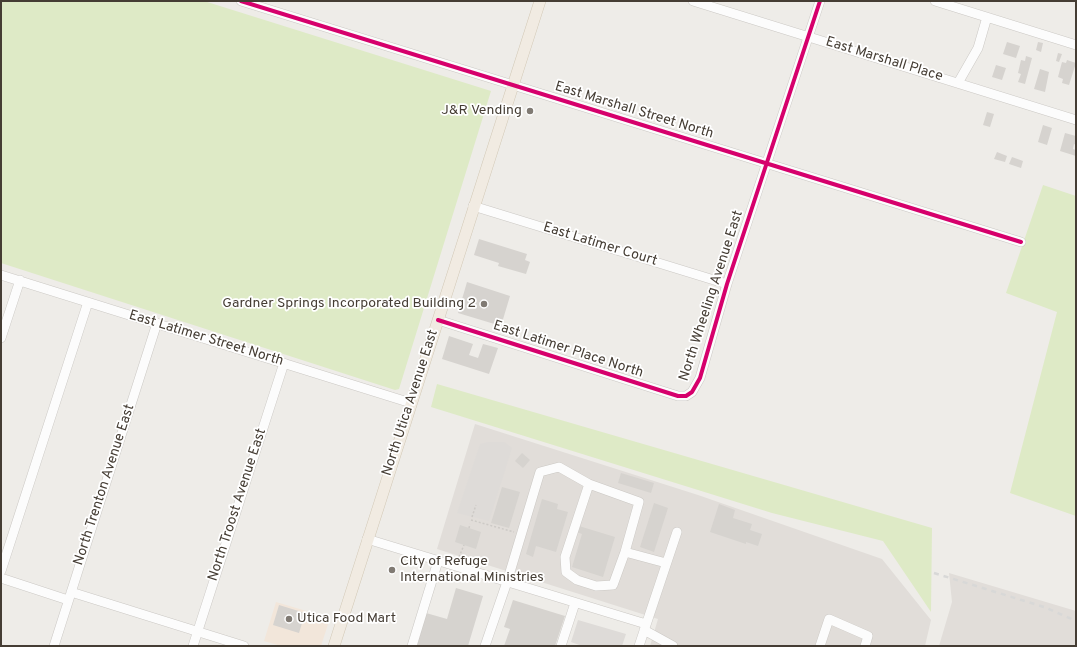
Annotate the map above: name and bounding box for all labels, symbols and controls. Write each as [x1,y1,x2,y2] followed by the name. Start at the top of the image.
[823,34,945,86] street label: East Marshall Place
[553,79,715,143] street label: East Marshall Street North
[441,103,522,119] place label: J&R Vending
[525,106,535,116] marker: J&R Vending
[676,208,748,384] street label: North Wheeling Avenue East
[541,220,659,270] street label: East Latimer Court
[222,296,476,312] place label: Gardner Springs Incorporated Building 2
[479,299,489,309] marker: Gardner Springs Incorporated Building 2
[127,307,285,371] street label: East Latimer Street North
[491,318,645,382] street label: East Latimer Place North
[379,328,443,478] street label: North Utica Avenue East
[71,402,139,568] street label: North Trenton Avenue East
[205,426,271,584] street label: North Troost Avenue East
[400,554,544,586] place label: City of Refuge International Ministries
[387,565,397,575] marker: City of Refuge International Ministries
[297,611,396,627] place label: Utica Food Mart
[284,614,294,624] marker: Utica Food Mart

